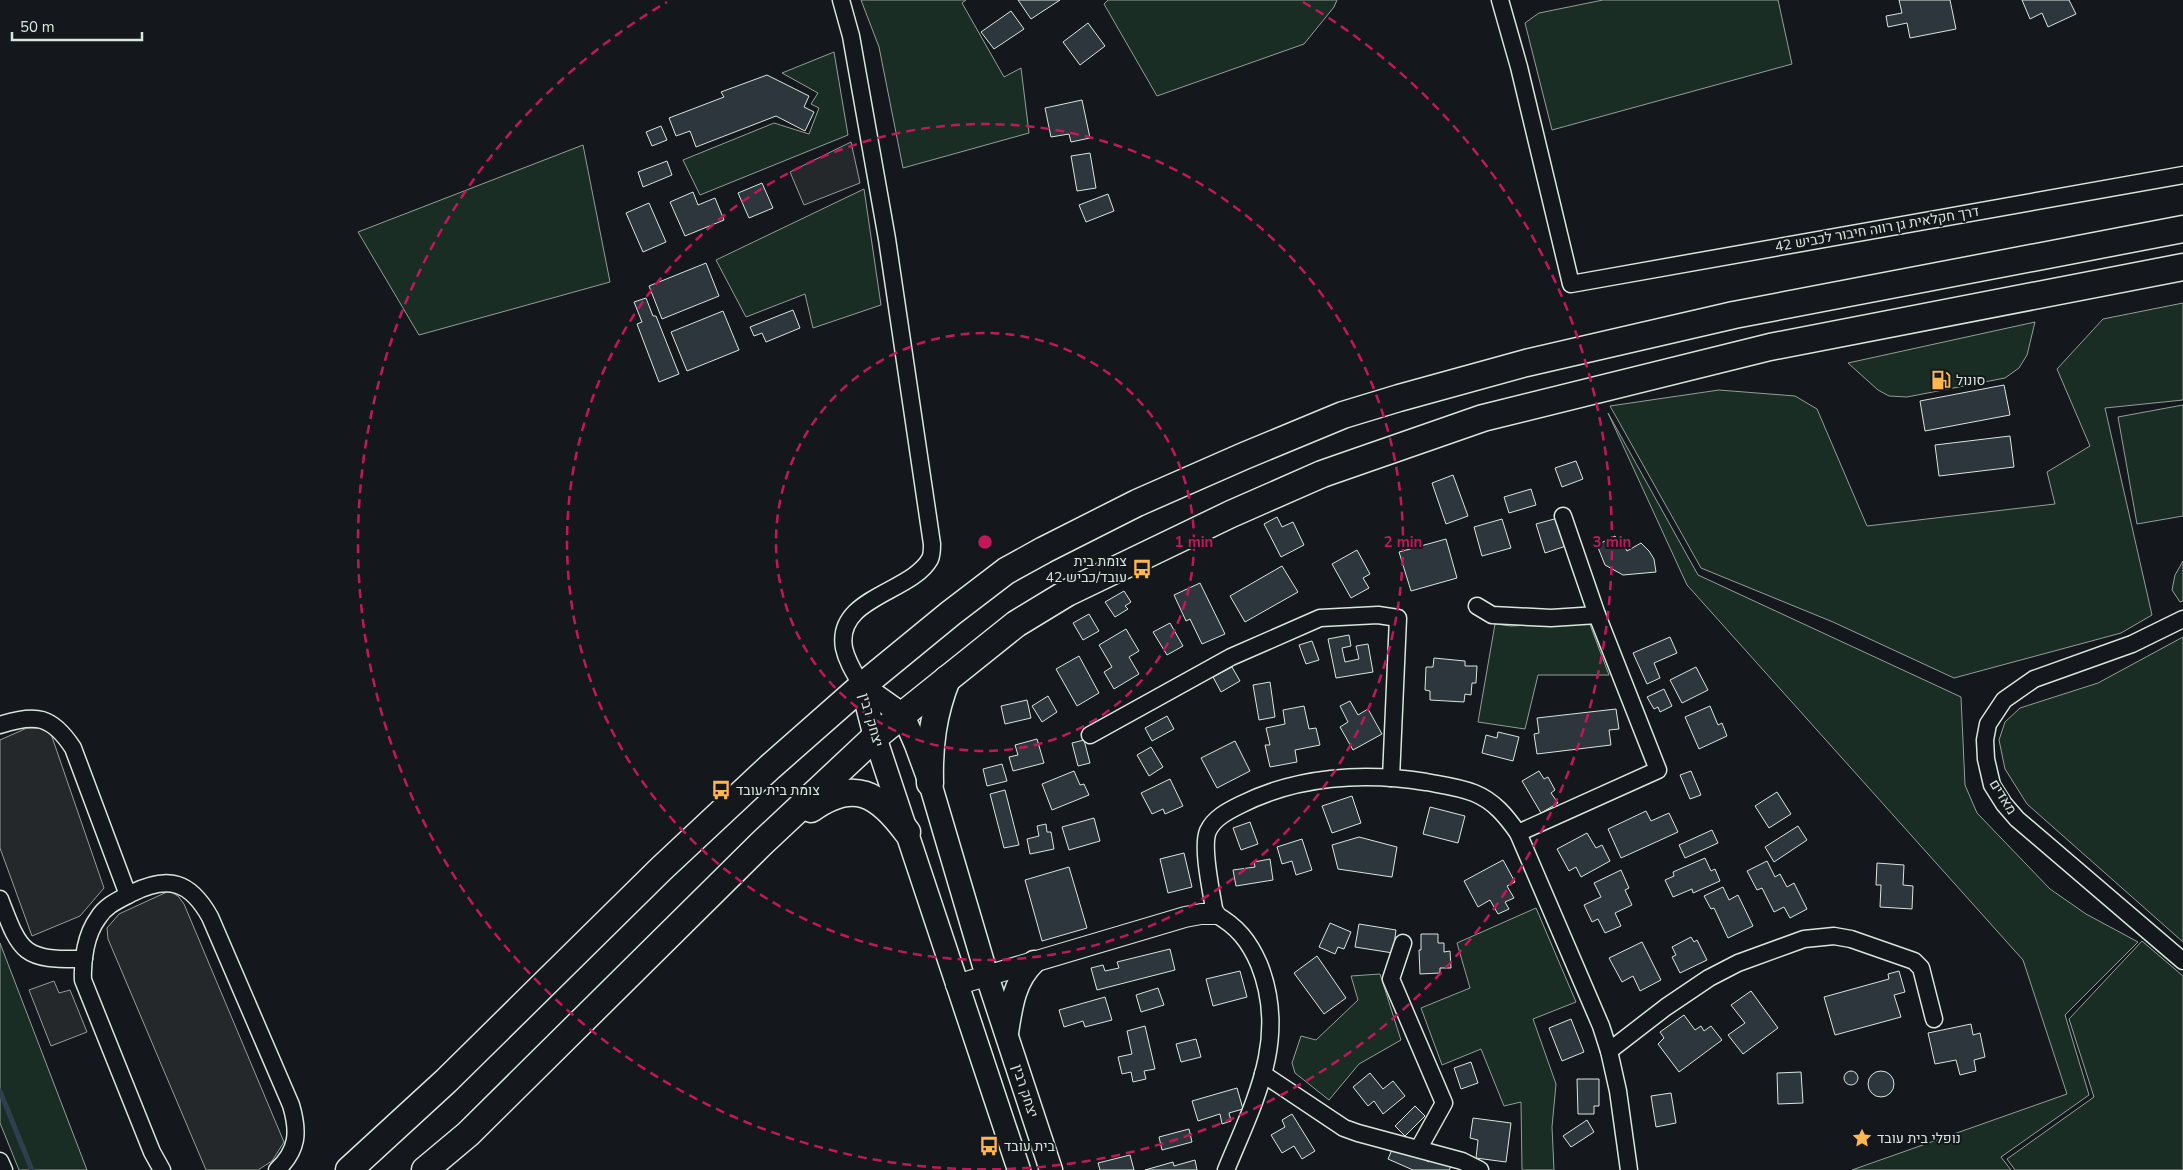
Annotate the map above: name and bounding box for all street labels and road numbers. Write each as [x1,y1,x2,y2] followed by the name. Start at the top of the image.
[1773,202,1981,256] street label: דרך חקלאית גן רווה חיבור לכביש 42
[854,691,888,749] street label: יצחק רבין
[1985,776,2021,818] street label: מאדים
[1007,1062,1043,1120] street label: יצחק רבין

